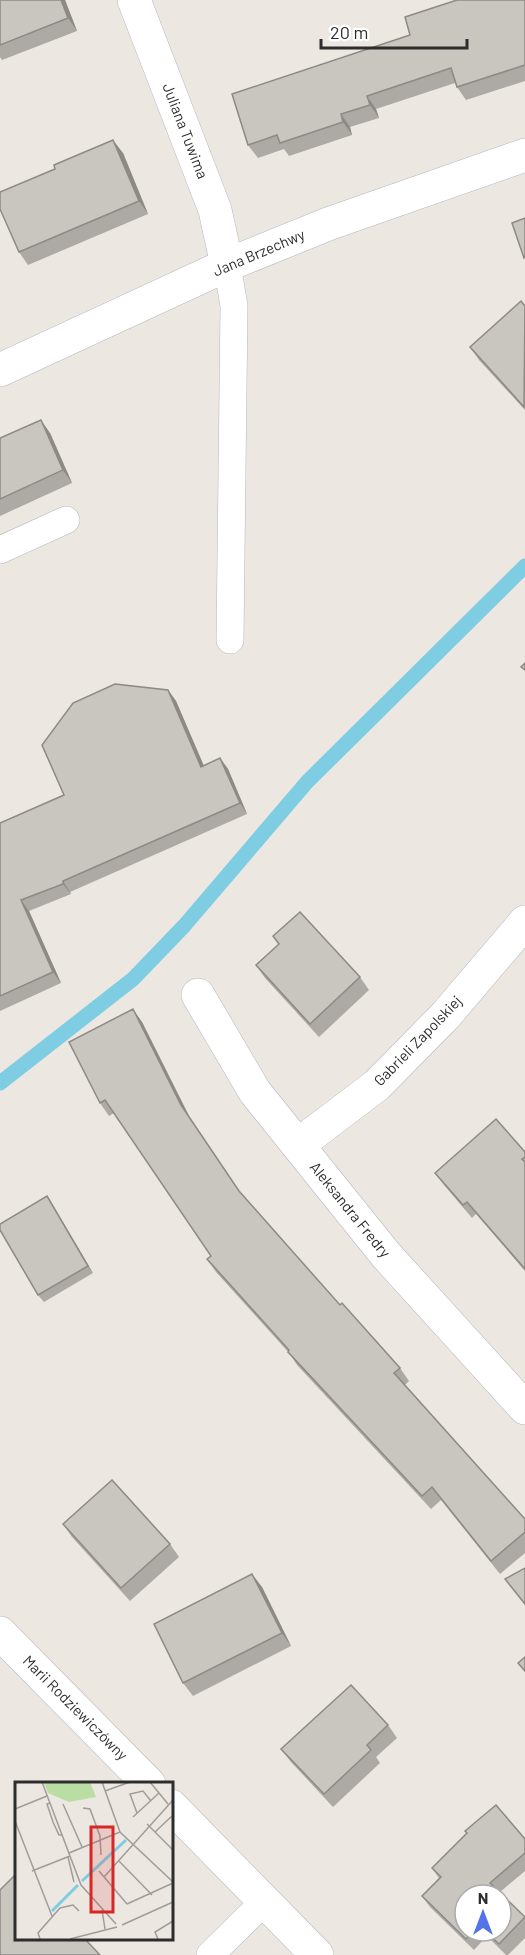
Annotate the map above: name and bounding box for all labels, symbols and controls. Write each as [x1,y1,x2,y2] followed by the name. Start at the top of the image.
[321,12,466,50] scale bar
[330,21,368,43] text: 20 m
[159,80,212,181] street label: Juliana Tuwima
[210,225,307,280] street label: Jana Brzechwy
[370,991,465,1089] street label: Gabrieli Zapolskiej
[307,1158,395,1261] street label: Aleksandra Fredry
[20,1651,132,1764] street label: Marii Rodziewiczówny
[15,1782,172,1940] inset map
[453,1883,513,1943] north arrow
[478,1888,488,1907] text: N

